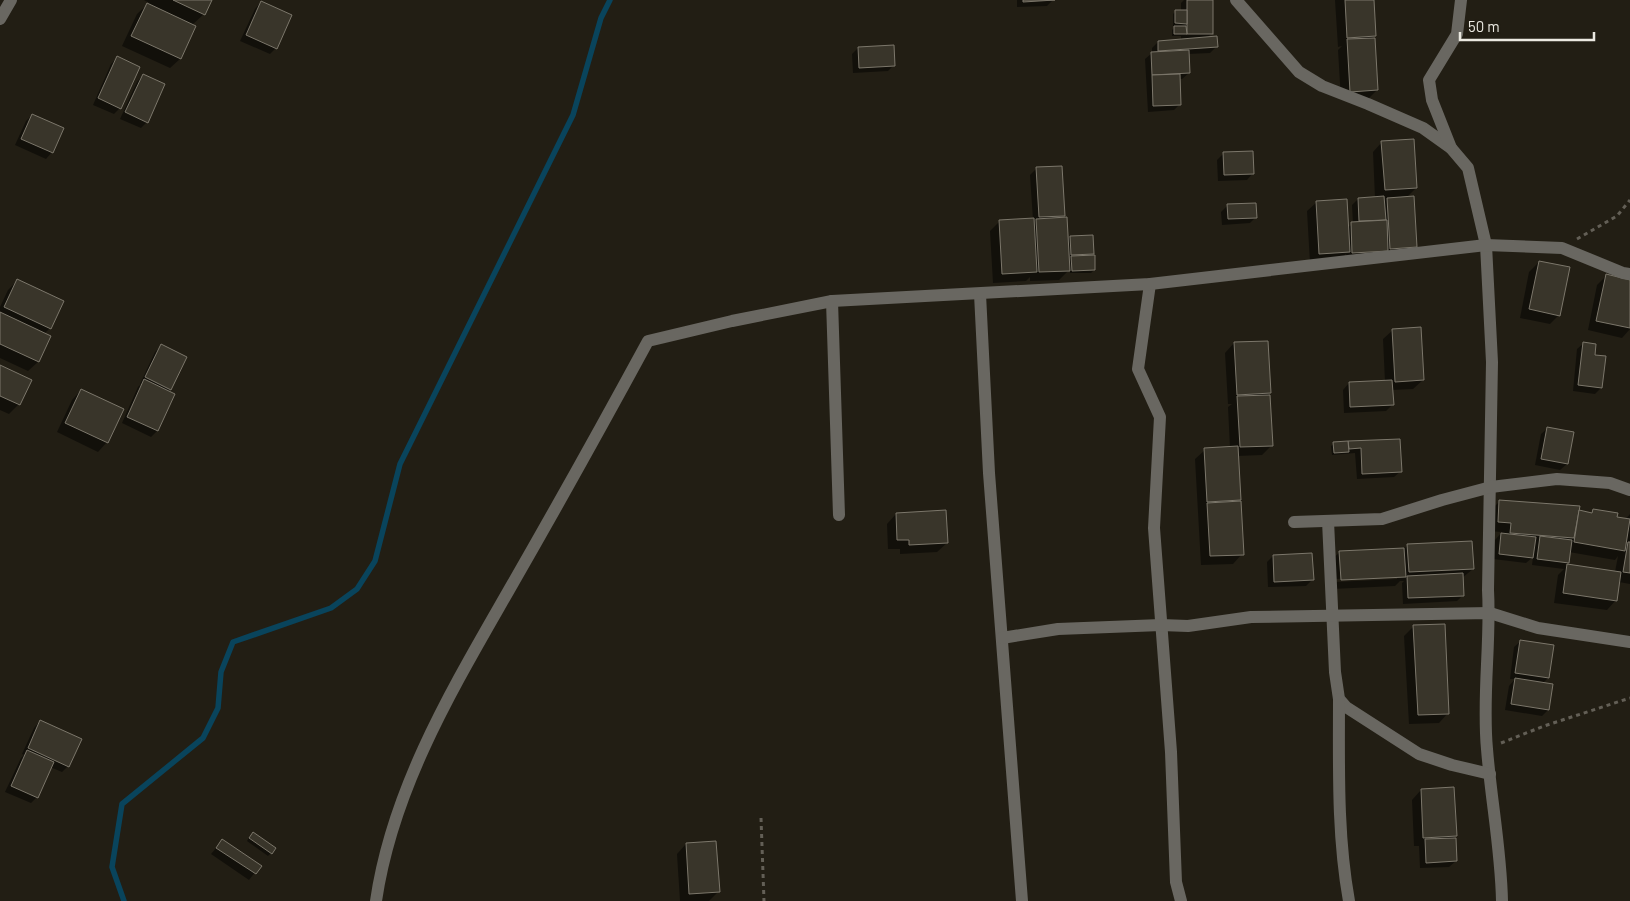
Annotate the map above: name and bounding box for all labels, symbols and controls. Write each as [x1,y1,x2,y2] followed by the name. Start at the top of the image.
[1460,10,1594,42] scale bar
[1468,17,1500,35] text: 50 m

